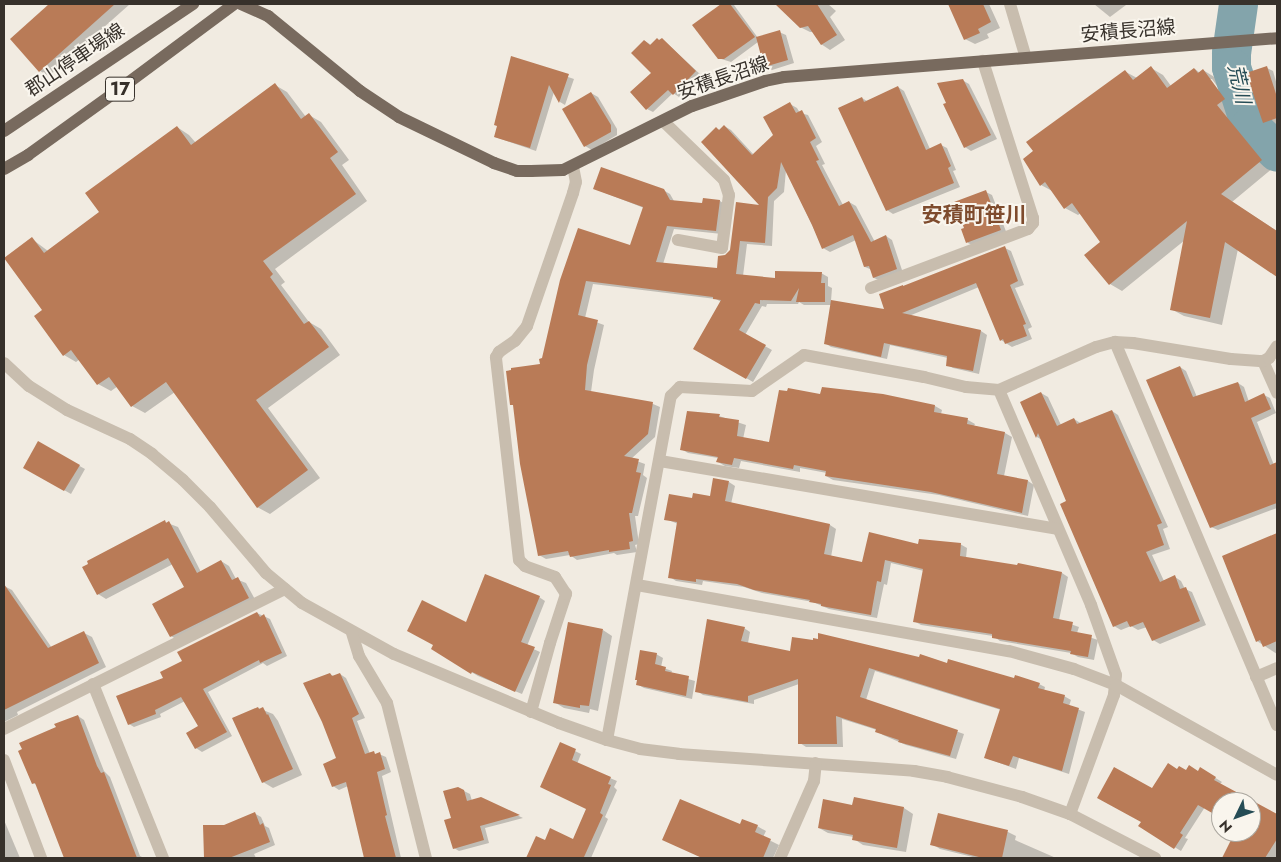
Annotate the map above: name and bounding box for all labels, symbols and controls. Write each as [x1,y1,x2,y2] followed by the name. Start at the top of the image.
[1080,16,1176,46] street label: 安積長沼線
[21,19,129,101] street label: 郡山停車場線
[674,52,772,104] street label: 安積長沼線
[1223,62,1255,106] water label: 荒川
[104,74,136,105] road number: 17
[922,202,1026,228] district label: 安積町笹川
[1211,792,1261,842] north arrow
[1214,816,1237,837] text: N

